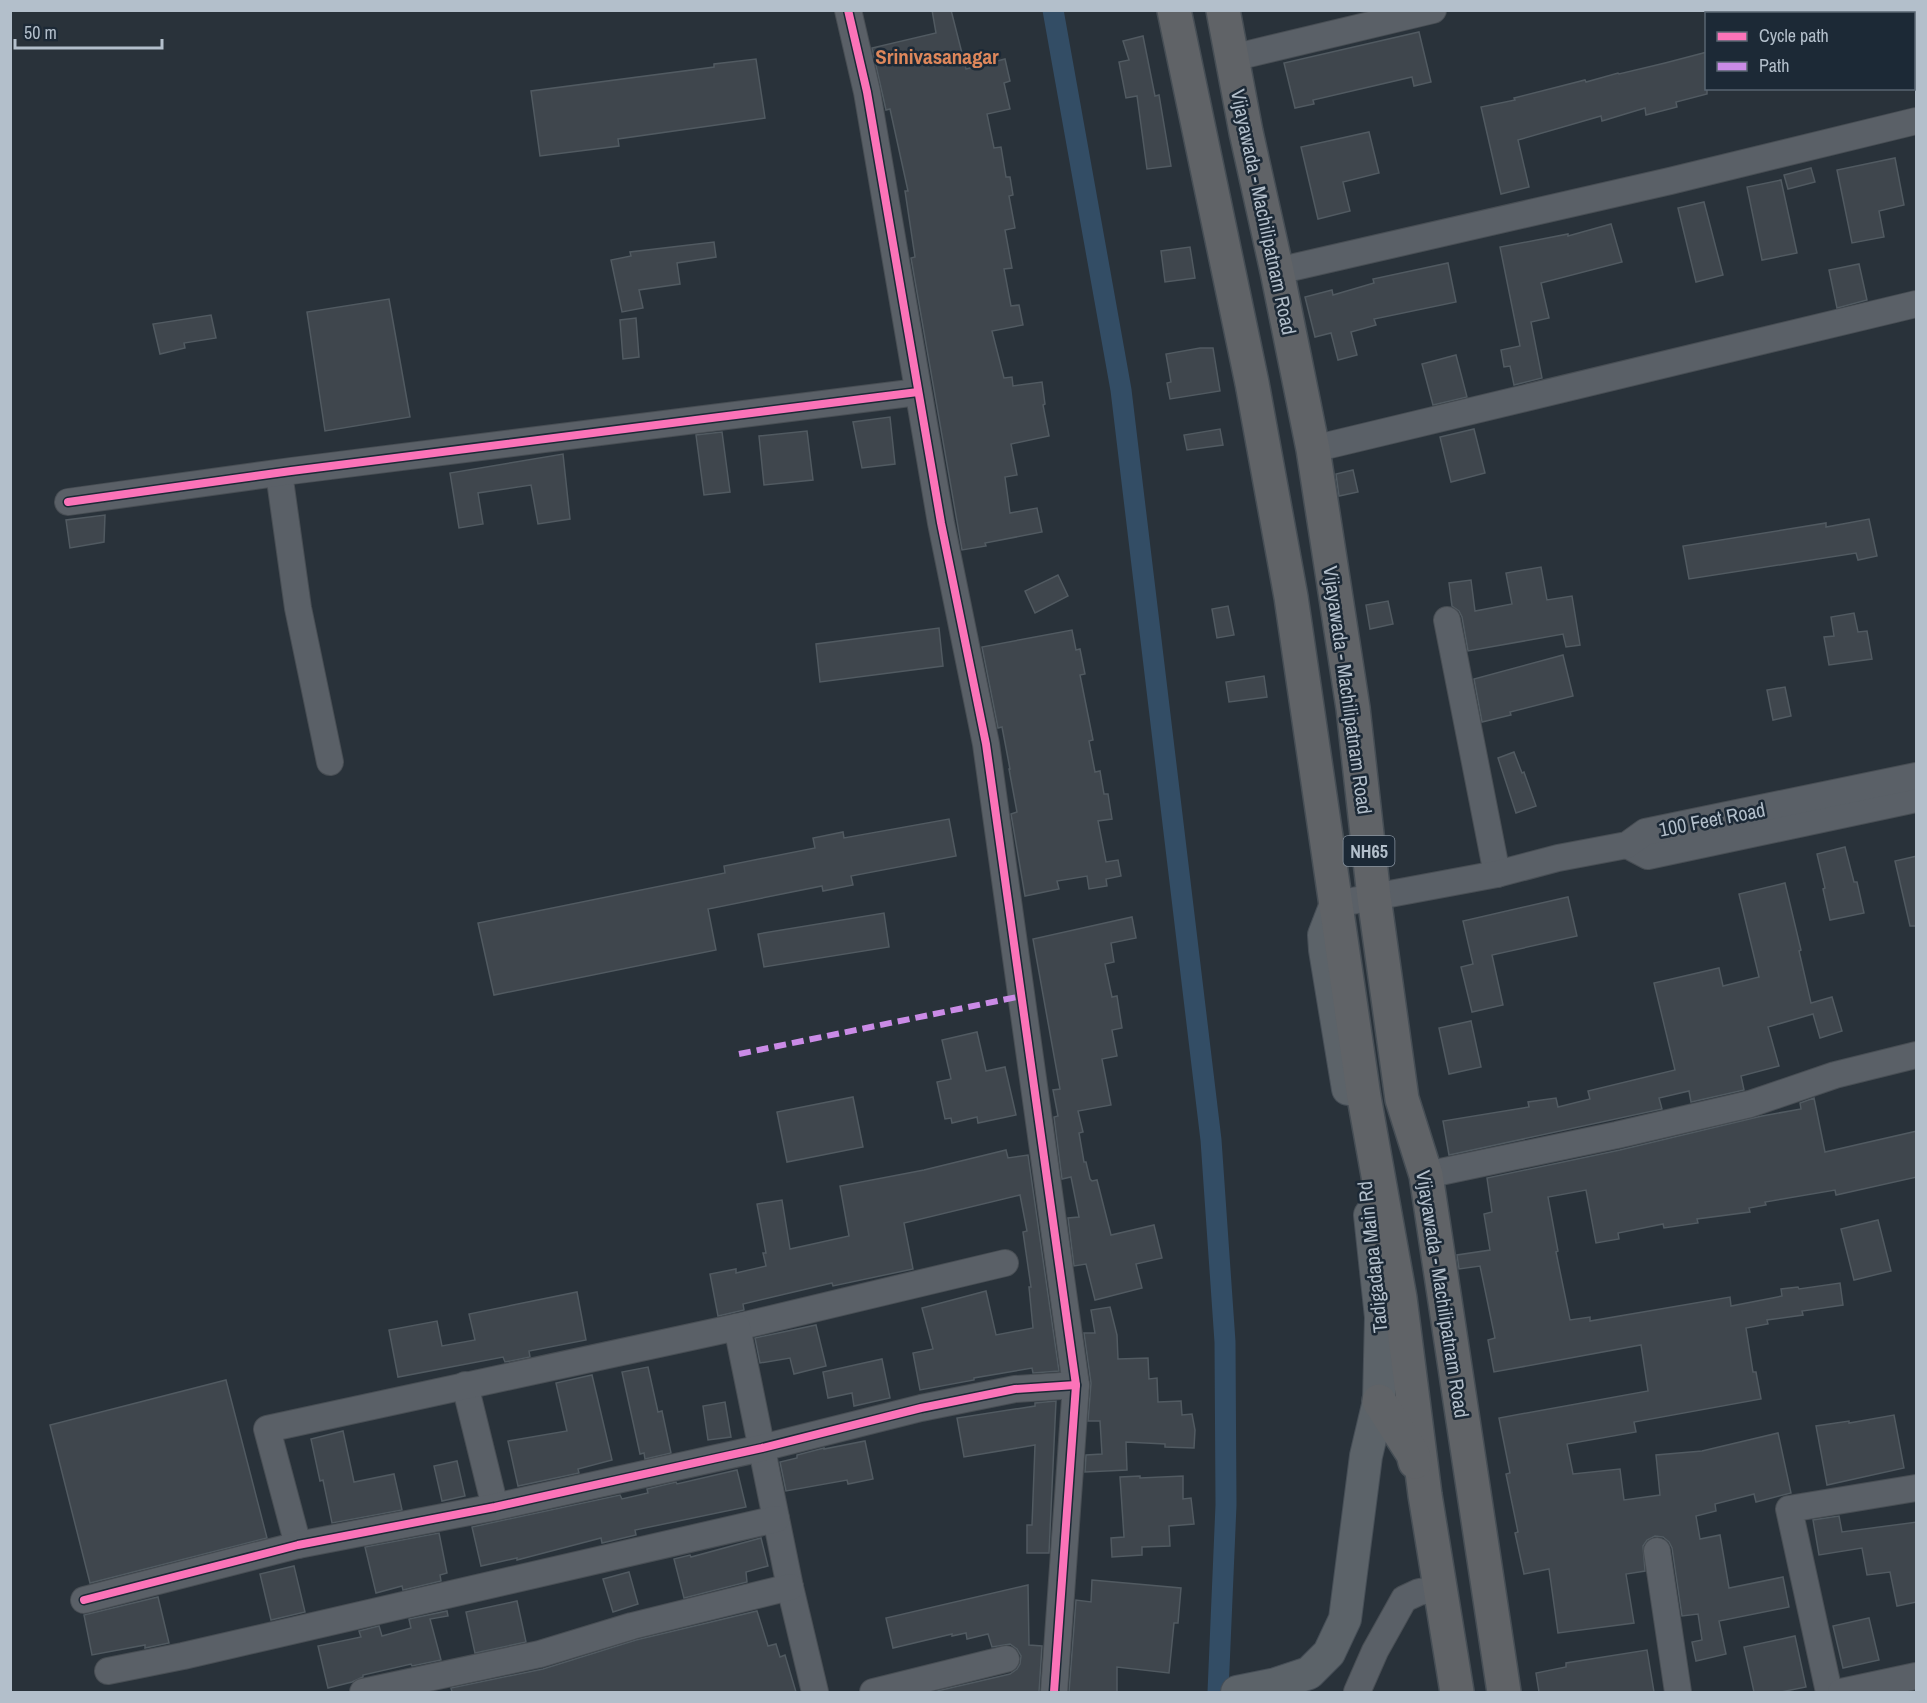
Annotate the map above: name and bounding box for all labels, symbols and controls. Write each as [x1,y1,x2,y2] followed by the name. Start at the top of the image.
[15,12,162,50] scale bar
[1705,12,1915,90] legend
[24,20,57,45] text: 50 m
[1759,23,1829,48] text: Cycle path
[875,42,999,71] district label: Srinivasanagar
[1759,53,1789,78] text: Path
[1225,87,1303,337] street label: Vijayawada - Machilipatnam Road
[1317,564,1379,816] street label: Vijayawada - Machilipatnam Road
[1657,795,1767,843] street label: 100 Feet Road
[1344,836,1394,866] road number: NH65
[1410,1168,1476,1420] street label: Vijayawada - Machilipatnam Road
[1351,1180,1393,1334] street label: Tadigadapa Main Rd

